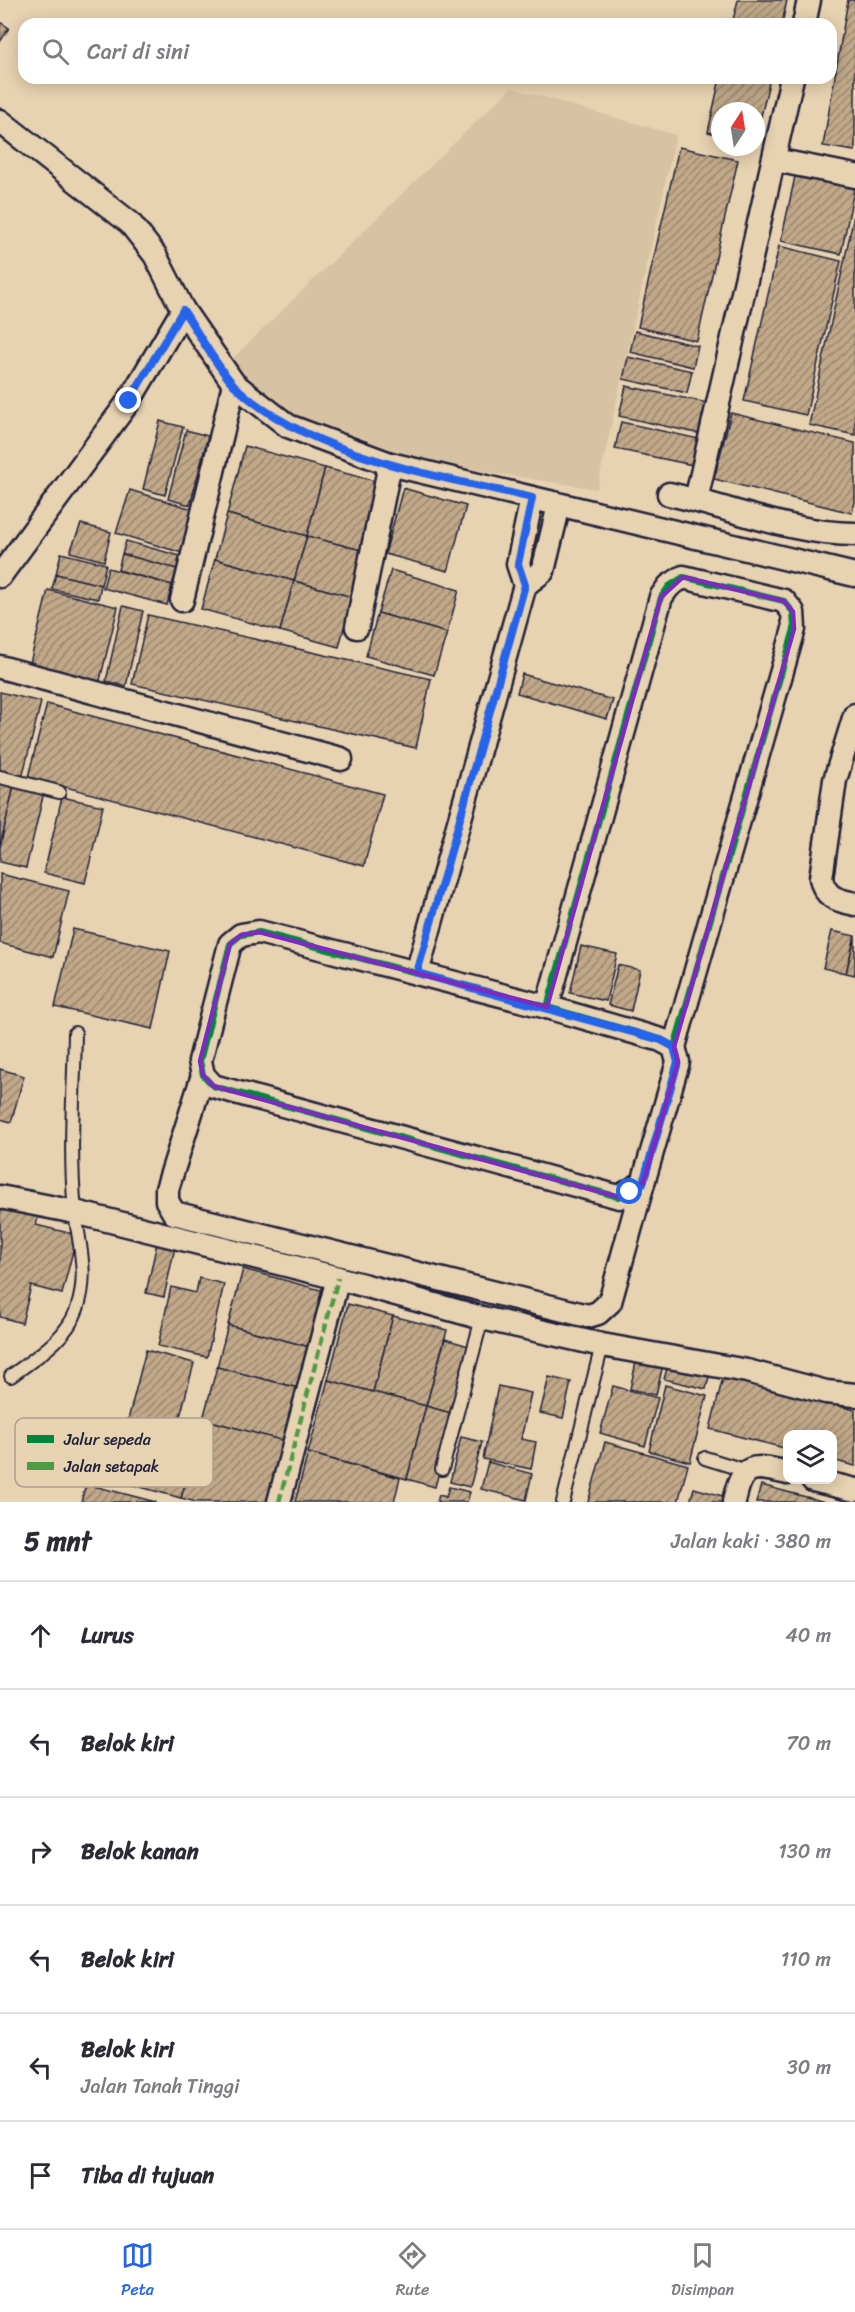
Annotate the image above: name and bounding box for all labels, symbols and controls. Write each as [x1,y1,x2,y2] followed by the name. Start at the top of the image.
[18,18,837,84] search box
[87,32,189,71] text: Cari di sini
[39,35,72,68] icon: search
[711,102,765,156] north arrow
[115,387,141,413] route end
[616,1178,642,1204] route start
[15,1418,213,1487] legend
[63,1425,152,1454] text: Jalur sepeda
[783,1430,837,1484] map controls
[783,1430,837,1484] button: layers
[63,1452,159,1481] text: Jalan setapak
[24,1518,91,1564] text: 5 mnt
[671,1524,831,1559] text: Jalan kaki · 380 m
[81,1616,134,1655] text: Lurus
[785,1618,831,1653] text: 40 m
[24,1619,57,1652] icon: ahead
[81,1724,174,1763] text: Belok kiri
[786,1726,831,1761] text: 70 m
[24,1727,57,1760] icon: left
[81,1832,199,1871] text: Belok kanan
[778,1834,831,1869] text: 130 m
[24,1835,57,1868] icon: right
[81,1940,174,1979] text: Belok kiri
[781,1942,831,1977] text: 110 m
[24,1943,57,1976] icon: left
[81,2030,174,2069] text: Belok kiri
[787,2050,831,2085] text: 30 m
[24,2051,57,2084] icon: left
[81,2069,240,2104] text: Jalan Tanah Tinggi
[81,2156,214,2195] text: Tiba di tujuan
[24,2159,57,2192] icon: arrive
[121,2239,154,2304] tab: Peta
[396,2239,429,2304] tab: Rute
[671,2239,734,2304] tab: Disimpan

